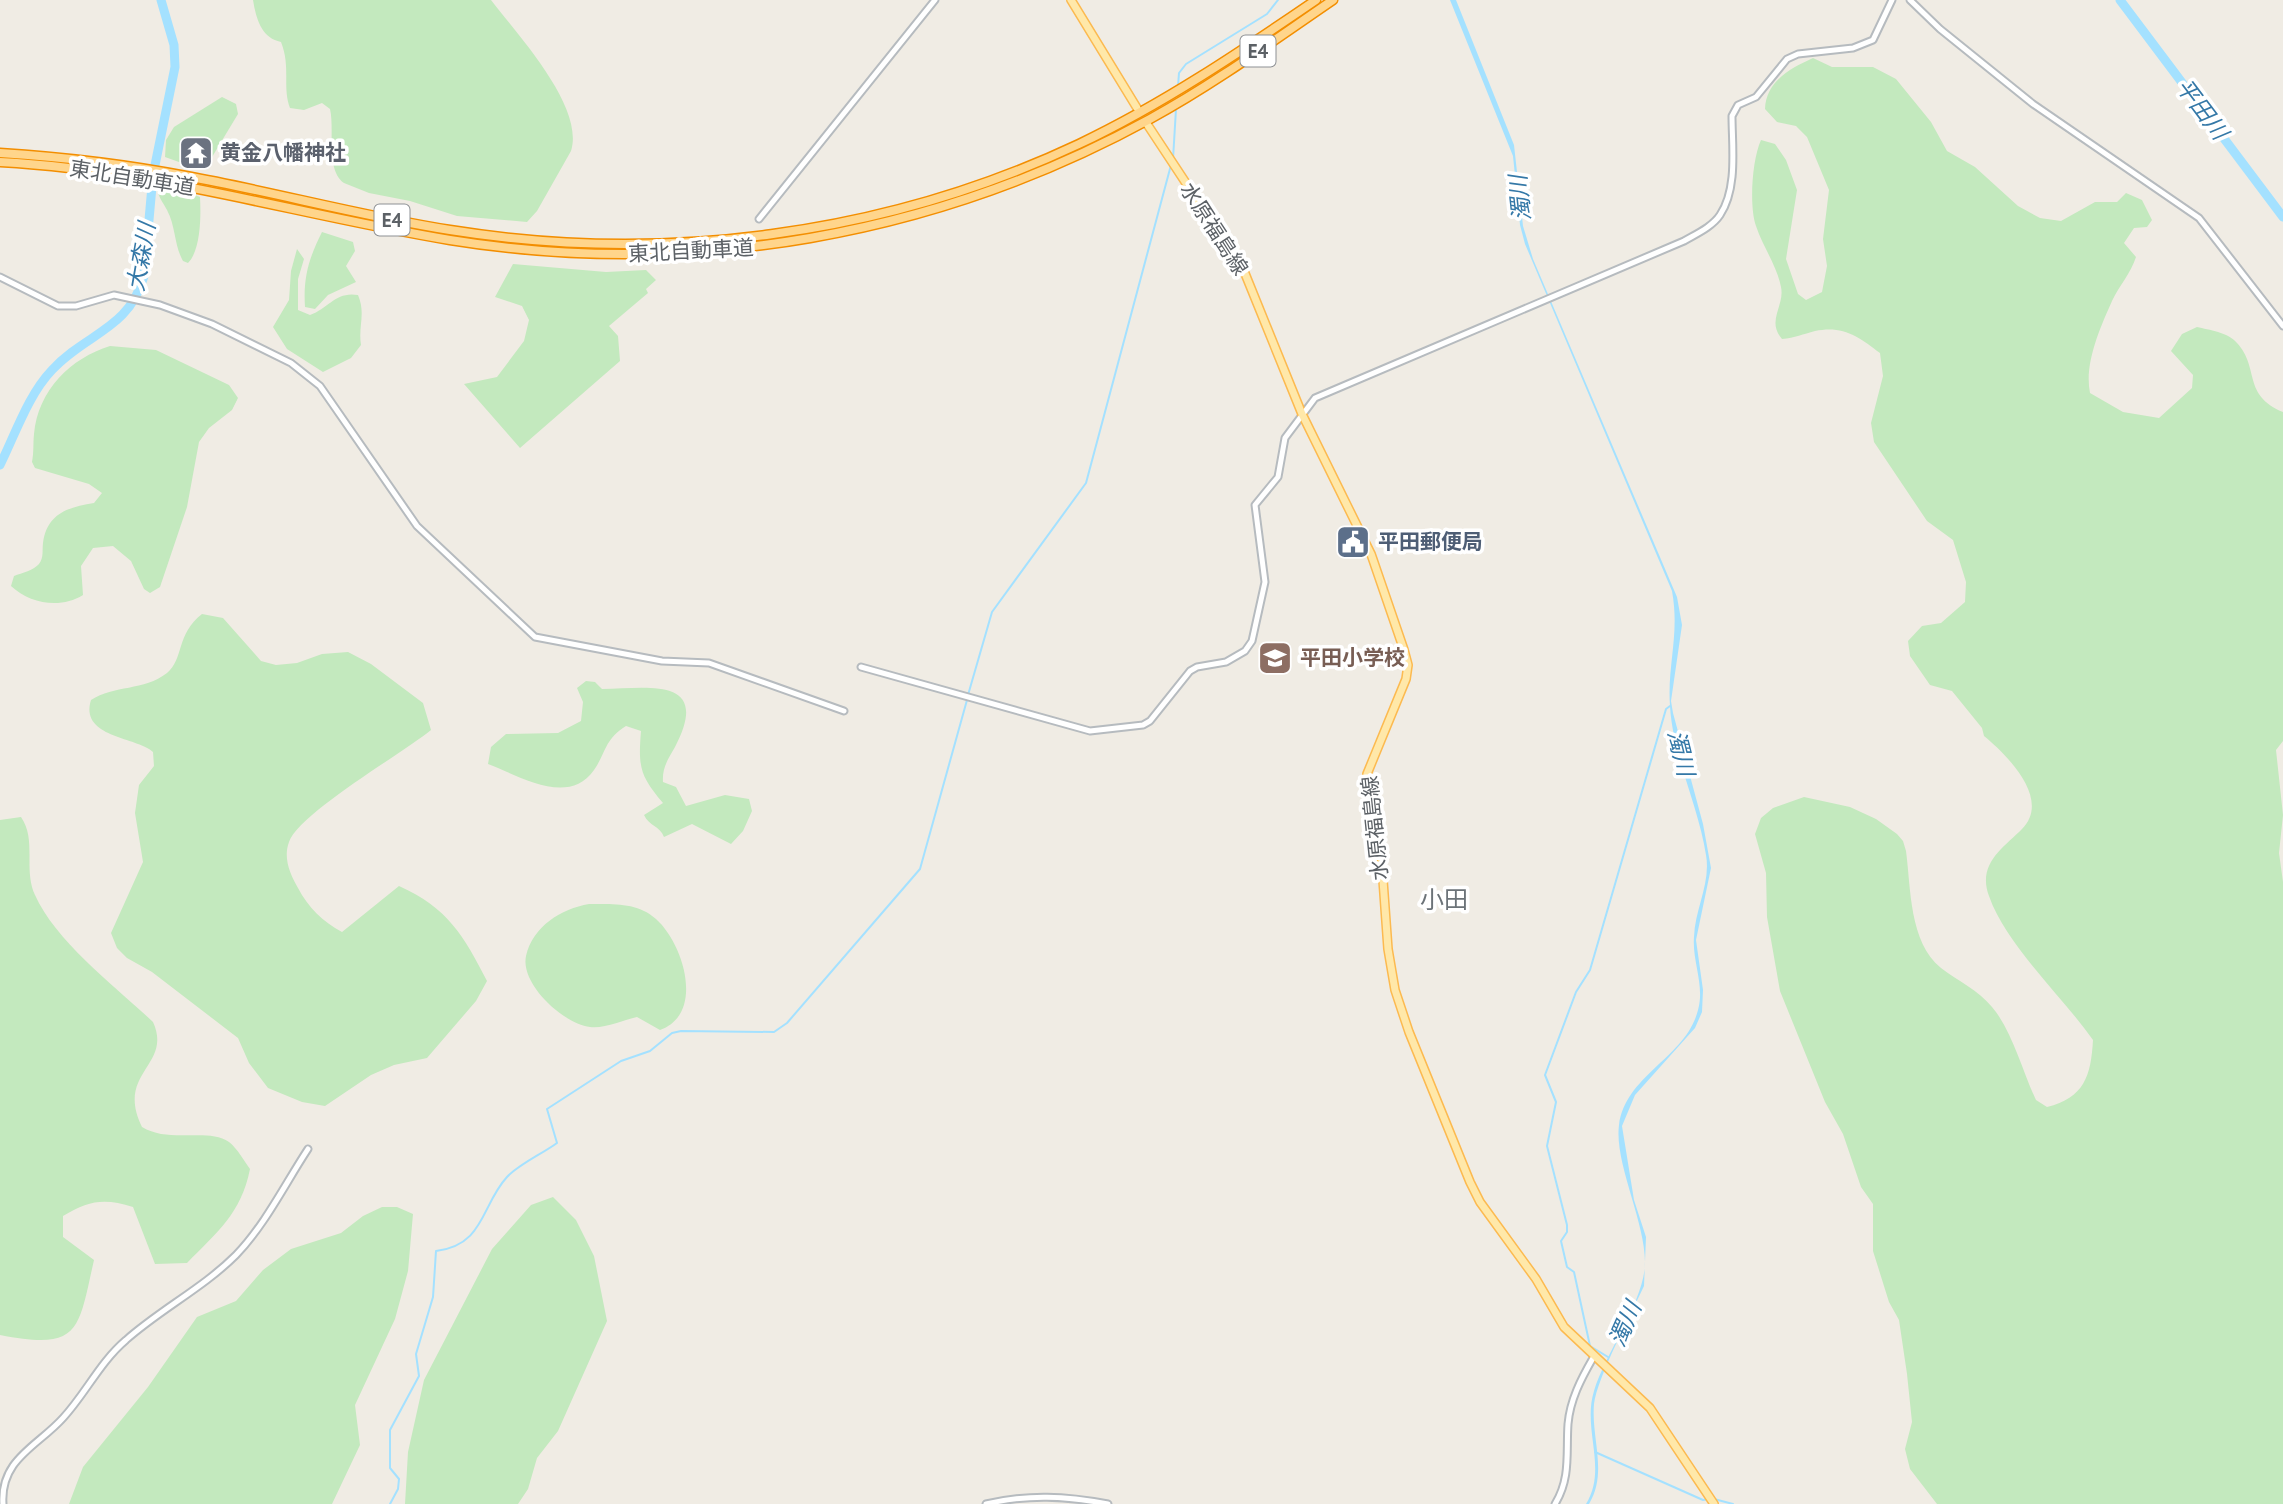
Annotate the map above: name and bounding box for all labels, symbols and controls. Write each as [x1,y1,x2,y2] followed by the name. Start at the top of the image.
[1240,36,1276,66] road number: E4
[2170,72,2237,147] water label: 平田川
[177,134,215,172] temple icon: 黄金八幡神社
[220,139,346,166] place label: 黄金八幡神社
[68,154,196,201] street label: 東北自動車道
[1502,171,1536,222] water label: 濁川
[1175,177,1254,280] street label: 水原福島線
[374,204,410,235] road number: E4
[120,217,161,293] water label: 大森川
[627,234,755,267] street label: 東北自動車道
[1334,523,1372,561] public building icon: 平田郵便局
[1378,528,1483,555] place label: 平田郵便局
[1256,639,1294,677] school or university icon: 平田小学校
[1300,644,1405,671] place label: 平田小学校
[1662,727,1702,782] water label: 濁川
[1356,774,1393,882] street label: 水原福島線
[1420,884,1468,915] district label: 小田
[1602,1294,1648,1351] water label: 濁川

